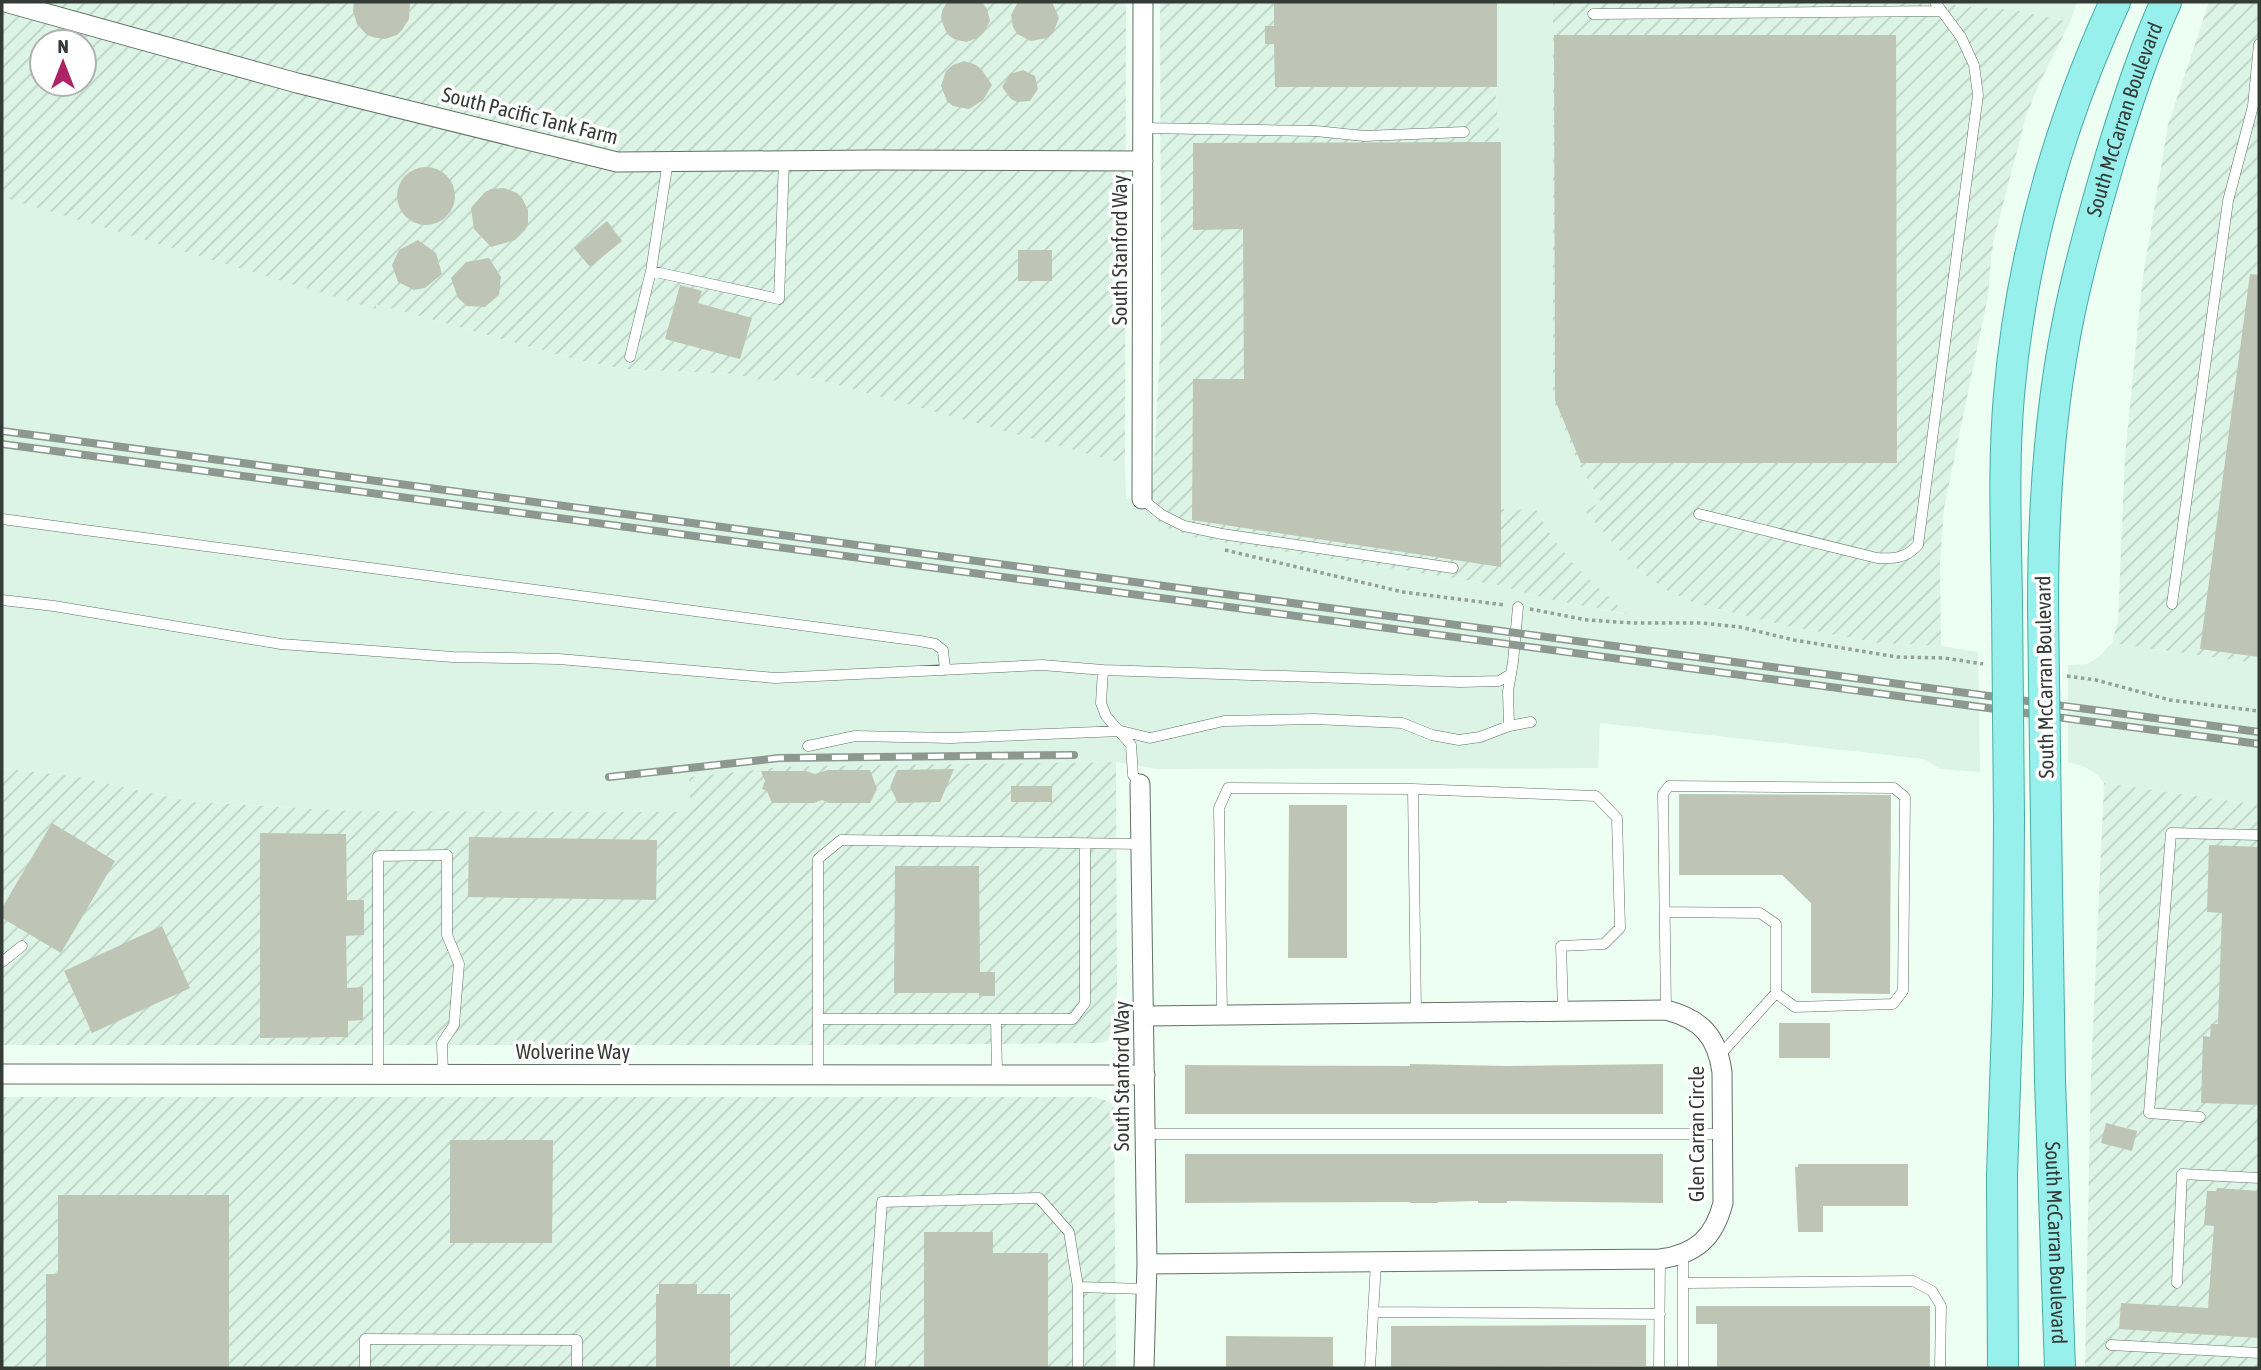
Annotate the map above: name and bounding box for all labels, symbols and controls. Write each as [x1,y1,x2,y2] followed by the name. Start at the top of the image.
[2081,18,2167,219] street label: South McCarran Boulevard
[28,28,98,98] north arrow
[57,35,69,57] text: N
[440,82,621,148] street label: South Pacific Tank Farm
[1107,174,1131,325] street label: South Stanford Way
[2030,575,2058,779] street label: South McCarran Boulevard
[1109,1000,1133,1151] street label: South Stanford Way
[516,1039,631,1063] street label: Wolverine Way
[1684,1066,1708,1202] street label: Glen Carran Circle
[2041,1141,2072,1345] street label: South McCarran Boulevard

